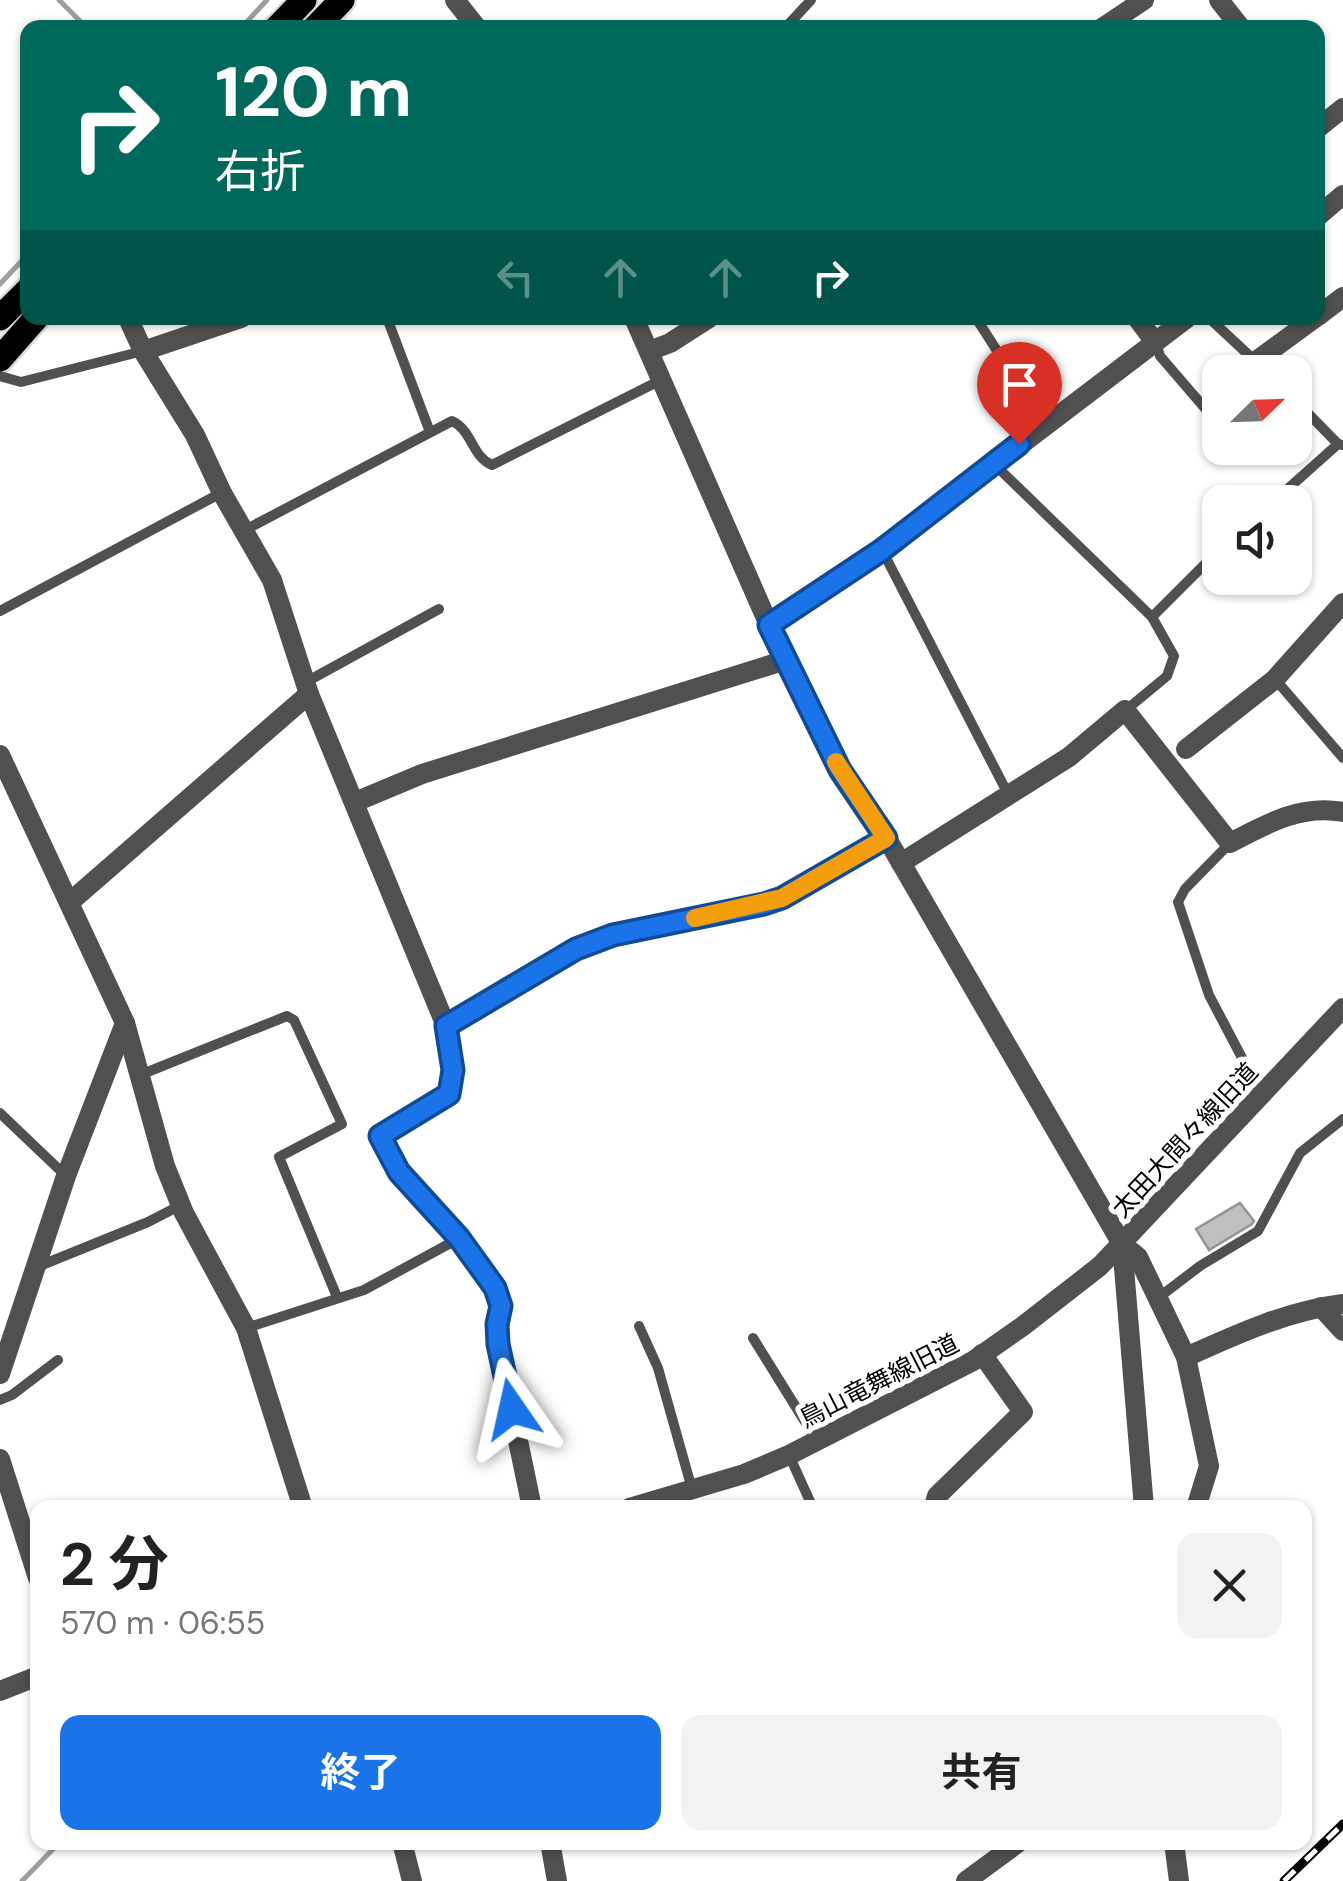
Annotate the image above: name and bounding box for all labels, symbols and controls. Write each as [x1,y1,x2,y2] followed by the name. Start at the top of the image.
[215,47,412,138] text: 120 m
[50,60,180,190] icon: right
[215,142,305,201] text: 右折
[488,250,543,305] icon: left
[593,250,648,305] icon: ahead
[698,250,753,305] icon: ahead
[803,250,858,305] icon: right
[977,342,1062,445] pin
[1202,355,1312,465] north arrow
[1202,355,1312,595] map controls
[992,357,1047,412] icon: arrive
[1202,485,1312,595] button: sound
[1105,1056,1265,1224] street label: 太田大間々線旧道
[794,1327,964,1435] street label: 鳥山竜舞線旧道
[460,1357,564,1461] position arrow
[60,1525,169,1604] text: 2 分
[1177,1533,1282,1638] button: close
[60,1602,265,1644] text: 570 m · 06:55
[60,1715,661,1830] button: 終了
[681,1715,1282,1830] button: 共有

